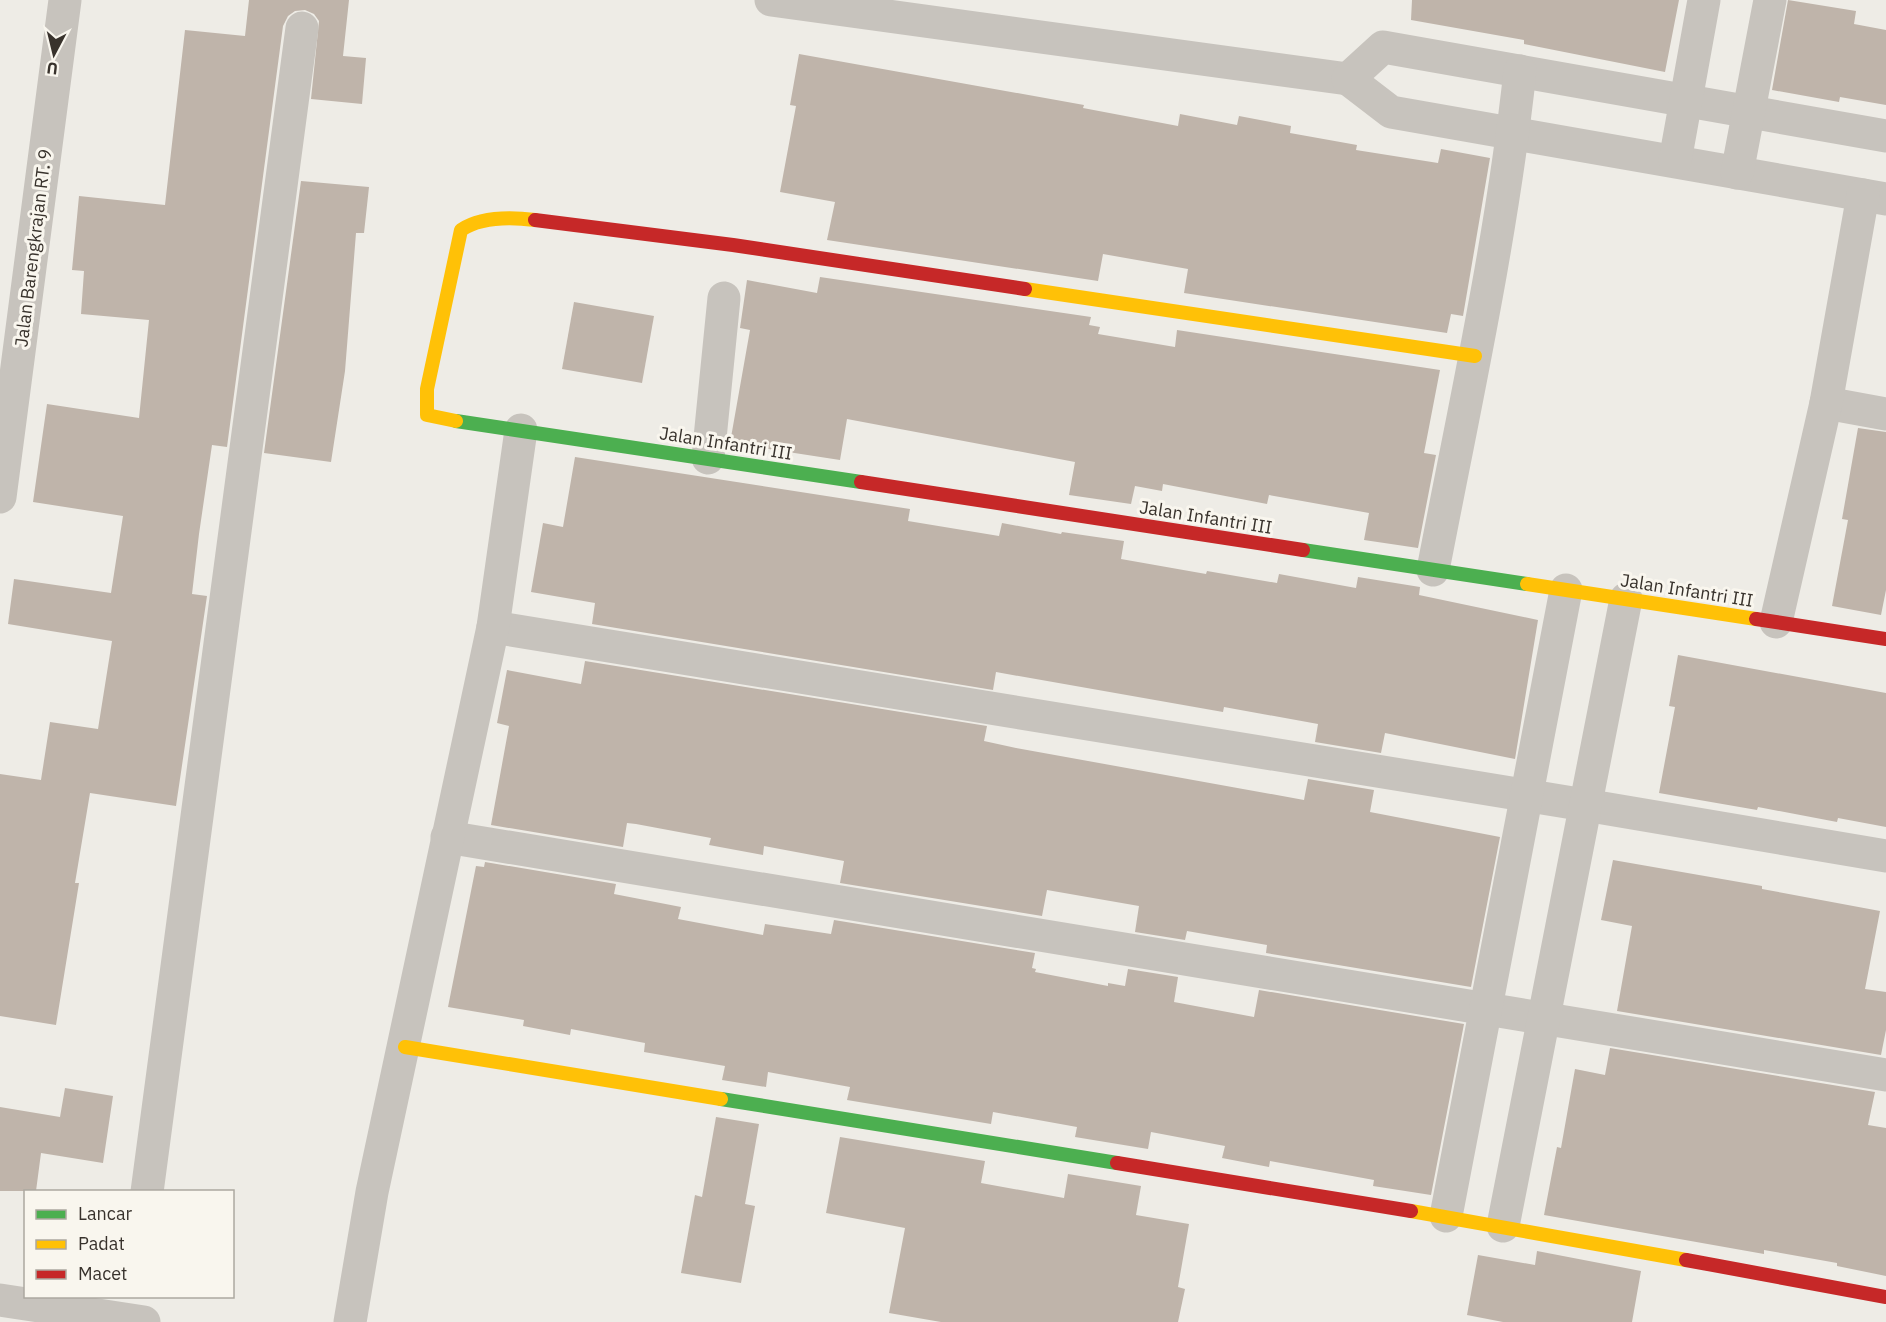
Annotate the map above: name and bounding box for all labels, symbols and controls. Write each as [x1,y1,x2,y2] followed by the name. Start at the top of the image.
[24,24,84,84] north arrow
[45,58,59,79] text: U
[9,148,57,348] street label: Jalan Barengkrajan RT. 9
[658,421,794,465] street label: Jalan Infantri III
[1138,495,1274,539] street label: Jalan Infantri III
[1619,568,1755,612] street label: Jalan Infantri III
[24,1190,234,1298] legend
[78,1202,133,1225] text: Lancar
[78,1232,125,1255] text: Padat
[78,1262,127,1285] text: Macet

